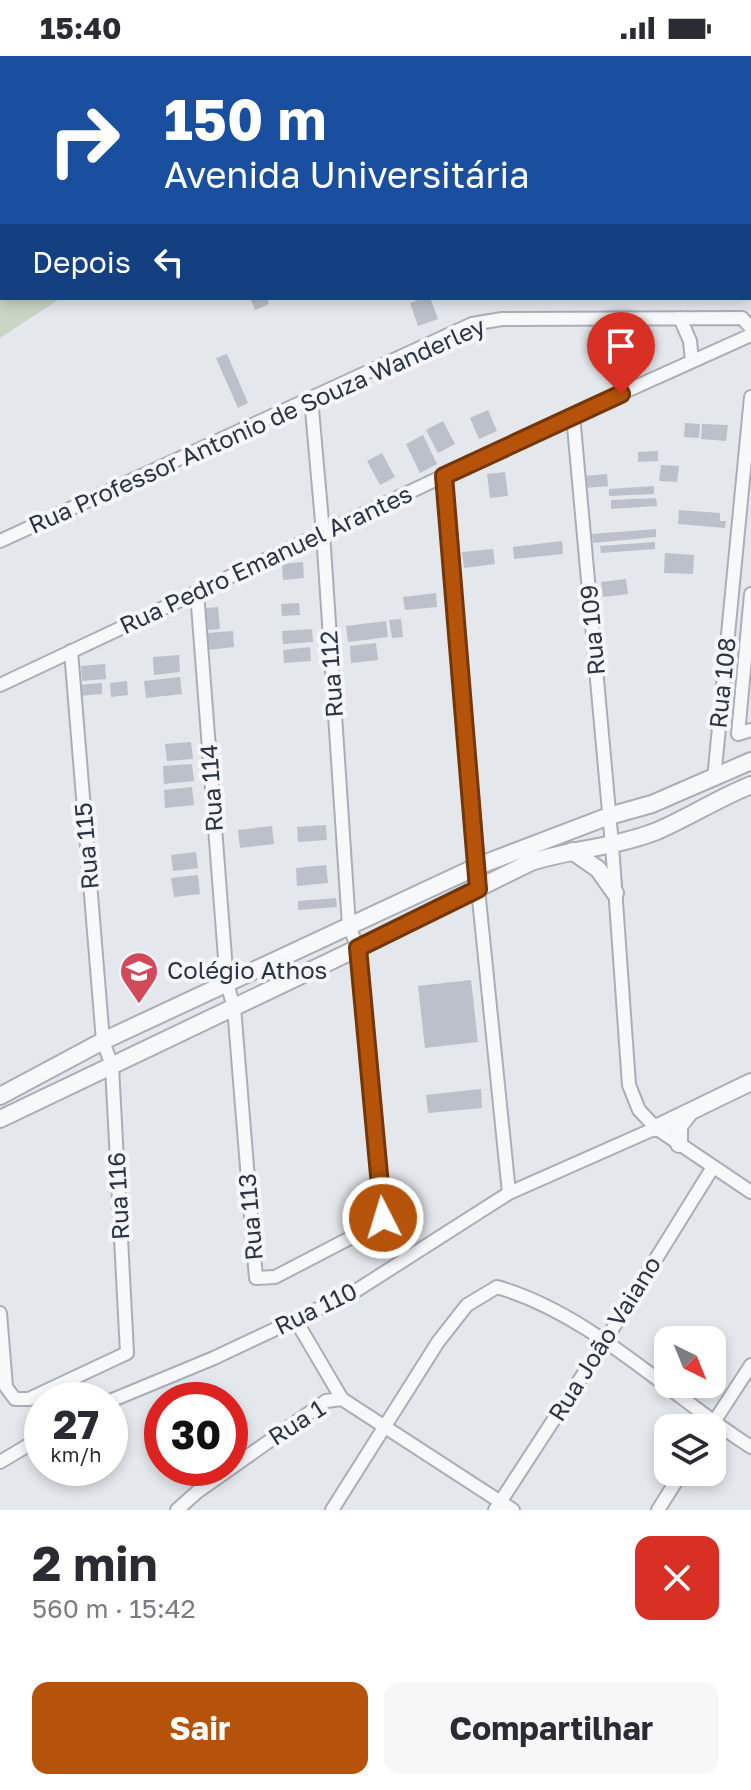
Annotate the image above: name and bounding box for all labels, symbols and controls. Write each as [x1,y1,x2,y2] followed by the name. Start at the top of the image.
[40,10,122,46] text: 15:40
[164,85,326,152] text: 150 m
[32,88,136,192] icon: right
[164,153,529,196] text: Avenida Universitária
[147,240,191,284] icon: left
[32,244,131,280] text: Depois
[24,310,489,539] street label: Rua Professor Antonio de Souza Wanderley
[587,312,655,394] pin
[599,324,643,368] icon: arrive
[114,478,416,639] street label: Rua Pedro Emanuel Arantes
[573,584,610,677] street label: Rua 109
[313,630,348,719] street label: Rua 112
[702,636,741,730] street label: Rua 108
[193,743,228,833] street label: Rua 114
[67,801,104,891] street label: Rua 115
[118,950,160,1005] school or university icon: Colégio Athos
[167,955,327,984] place label: Colégio Athos
[101,1152,134,1241] street label: Rua 116
[231,1172,268,1262] street label: Rua 113
[341,1176,425,1260] position arrow
[541,1250,666,1426] street label: Rua João Vaiano
[269,1275,361,1340] street label: Rua 110
[654,1326,726,1398] north arrow
[654,1326,726,1486] map controls
[144,1382,248,1486] speed limit sign: 30
[262,1393,330,1451] street label: Rua 1
[53,1400,99,1448] text: 27
[654,1414,726,1486] button: layers
[51,1442,101,1466] text: km/h
[32,1534,157,1592] text: 2 min
[635,1536,719,1620] button: close
[32,1593,196,1624] text: 560 m · 15:42
[32,1682,368,1774] button: Sair
[384,1682,719,1774] button: Compartilhar

